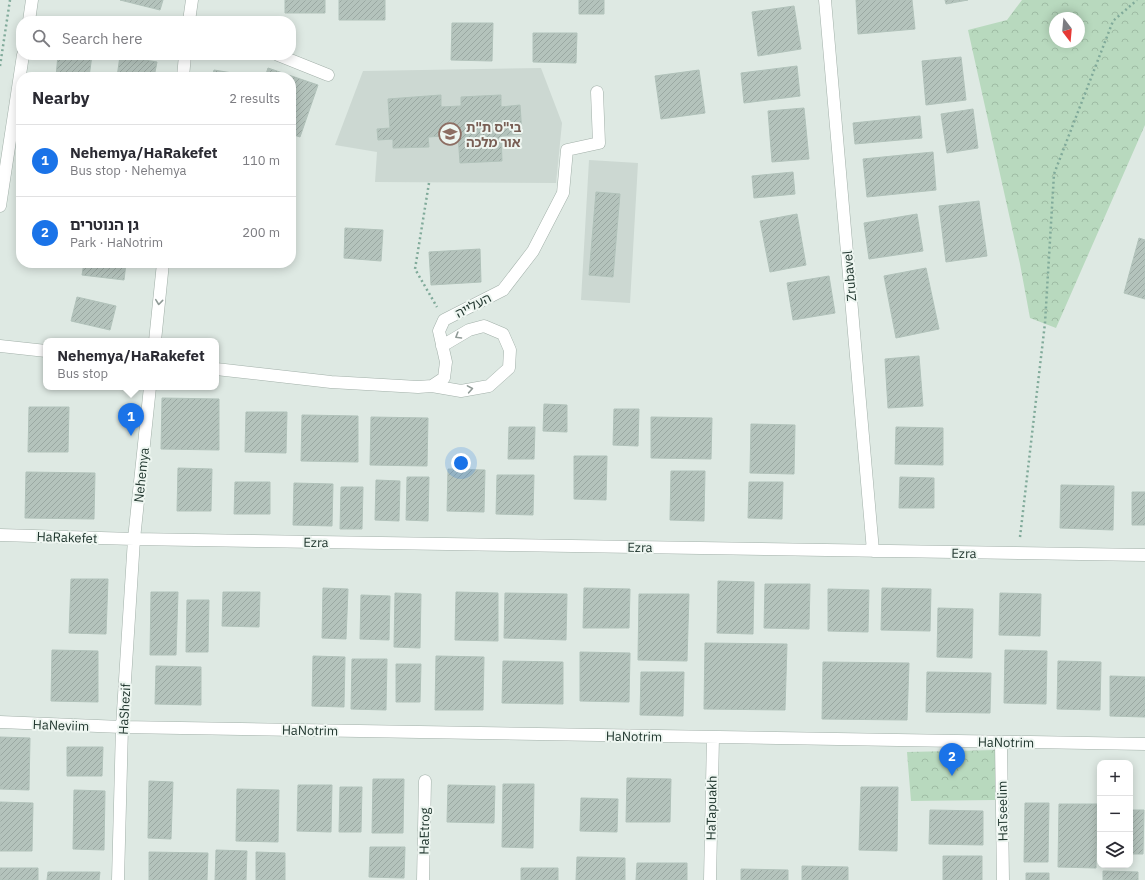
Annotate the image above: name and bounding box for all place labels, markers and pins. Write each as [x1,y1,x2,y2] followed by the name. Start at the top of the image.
[466,119,522,151] place label: בי"ס ת"ת אור מלכה
[437,121,463,147] school or university icon: בי"ס ת"ת אור מלכה
[118,403,144,436] pin: 1
[939,743,965,776] pin: 2

